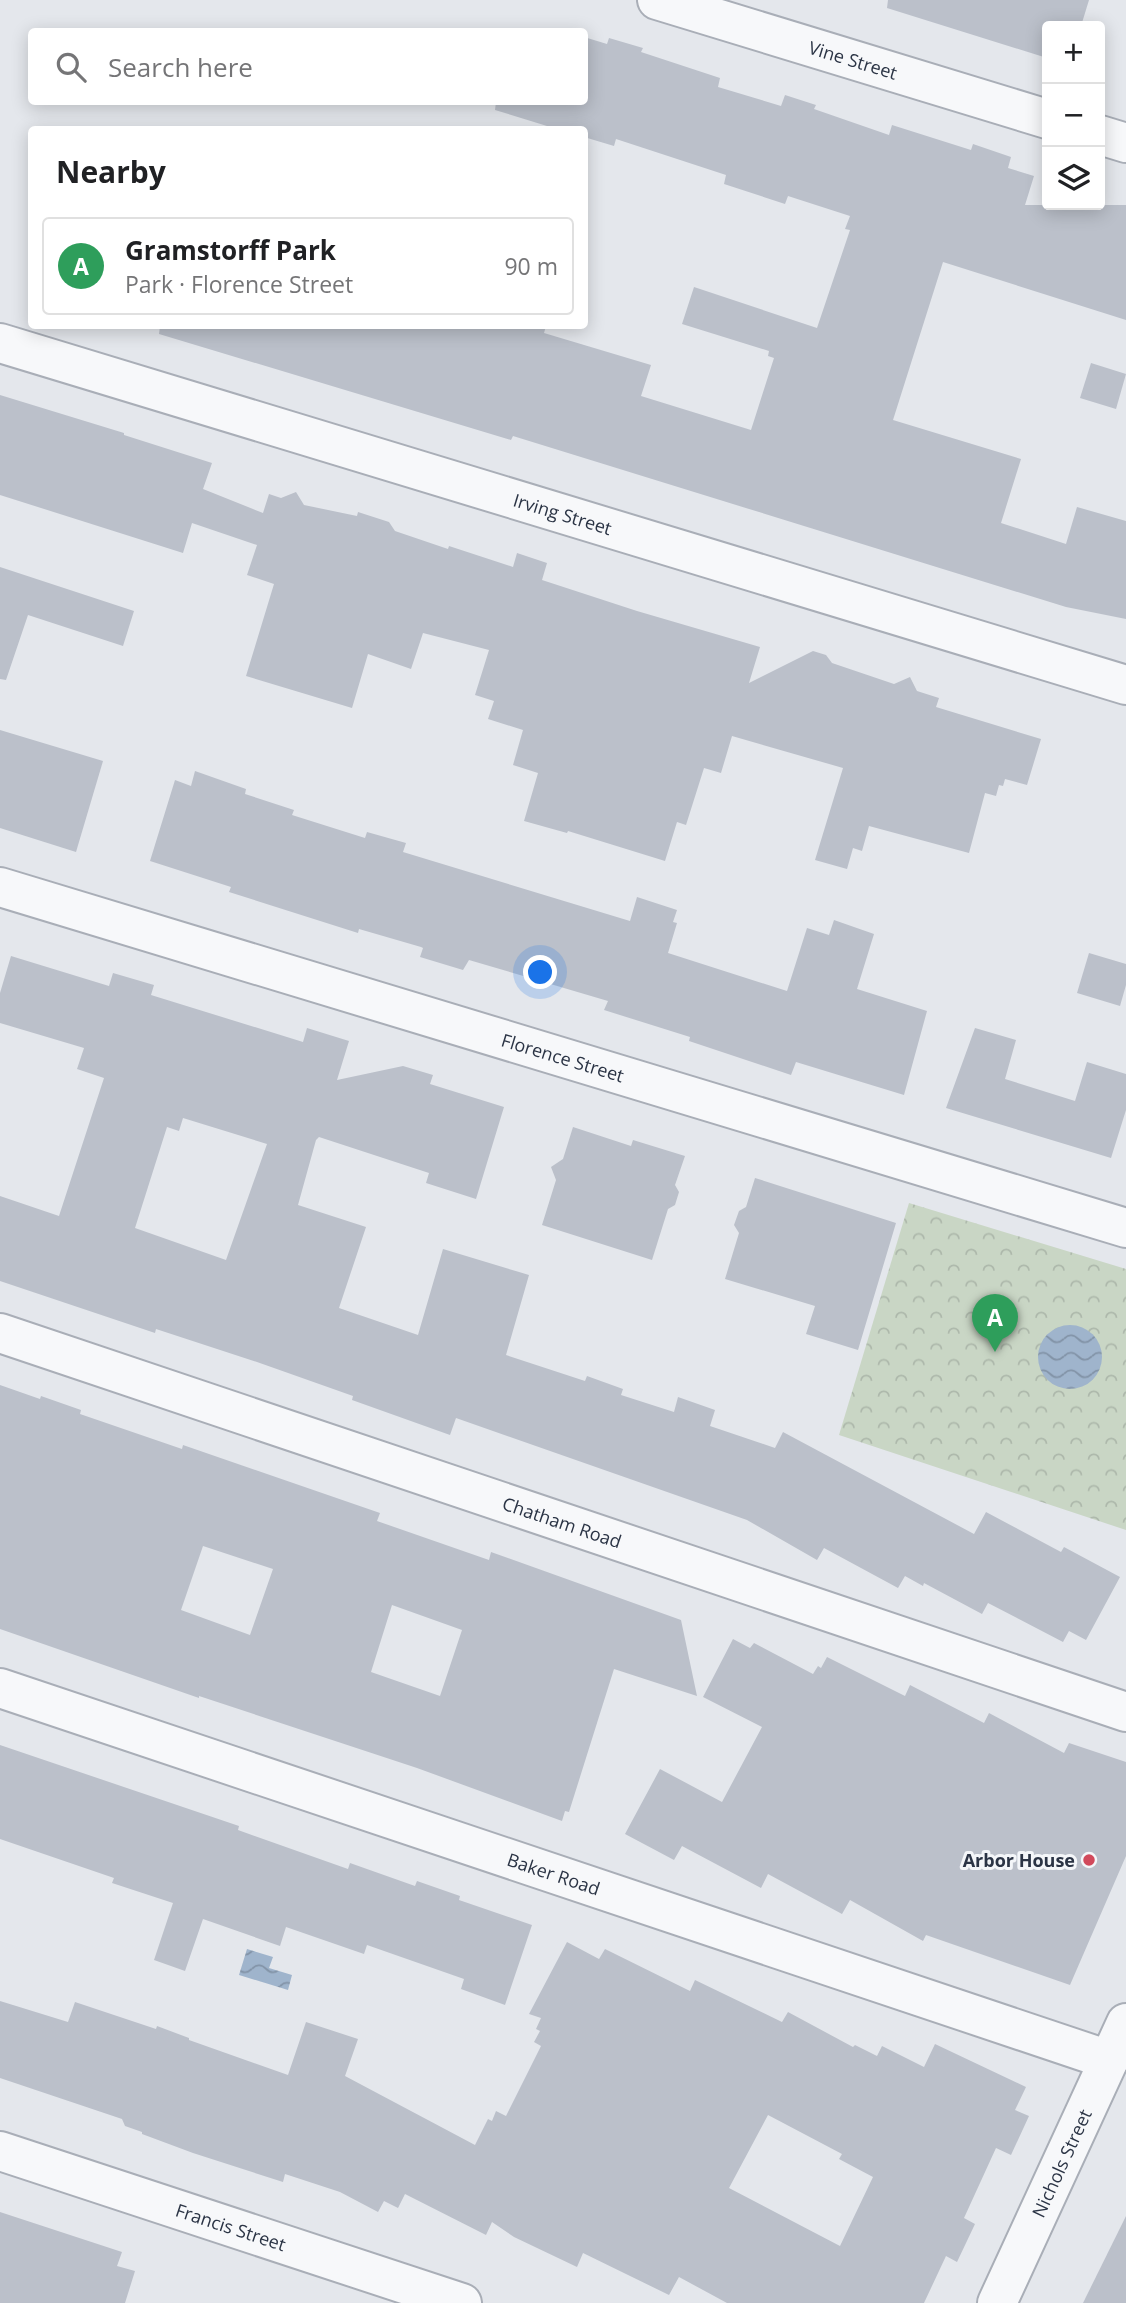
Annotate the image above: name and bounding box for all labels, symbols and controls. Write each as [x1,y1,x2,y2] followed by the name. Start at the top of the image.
[1042,21,1105,210] map controls
[1042,21,1105,84] button: +
[28,28,588,105] search box
[806,35,900,85] street label: Vine Street
[52,48,90,86] icon: search
[108,49,253,85] text: Search here
[1042,84,1105,147] button: −
[1042,147,1105,210] button: layers
[56,151,166,192] text: Nearby
[125,232,336,268] text: Gramstorff Park
[73,250,89,282] text: A
[504,250,558,282] text: 90 m
[125,268,353,300] text: Park · Florence Street
[510,488,615,540] street label: Irving Street
[523,955,557,989] your location
[499,1028,627,1087] street label: Florence Street
[972,1294,1018,1352] pin: A
[499,1491,625,1553] street label: Chatham Road
[504,1847,603,1900] street label: Baker Road
[963,1848,1075,1872] place label: Arbor House
[1081,1852,1097,1868] marker: Arbor House
[1026,2105,1097,2221] street label: Nichols Street
[173,2198,289,2256] street label: Francis Street

